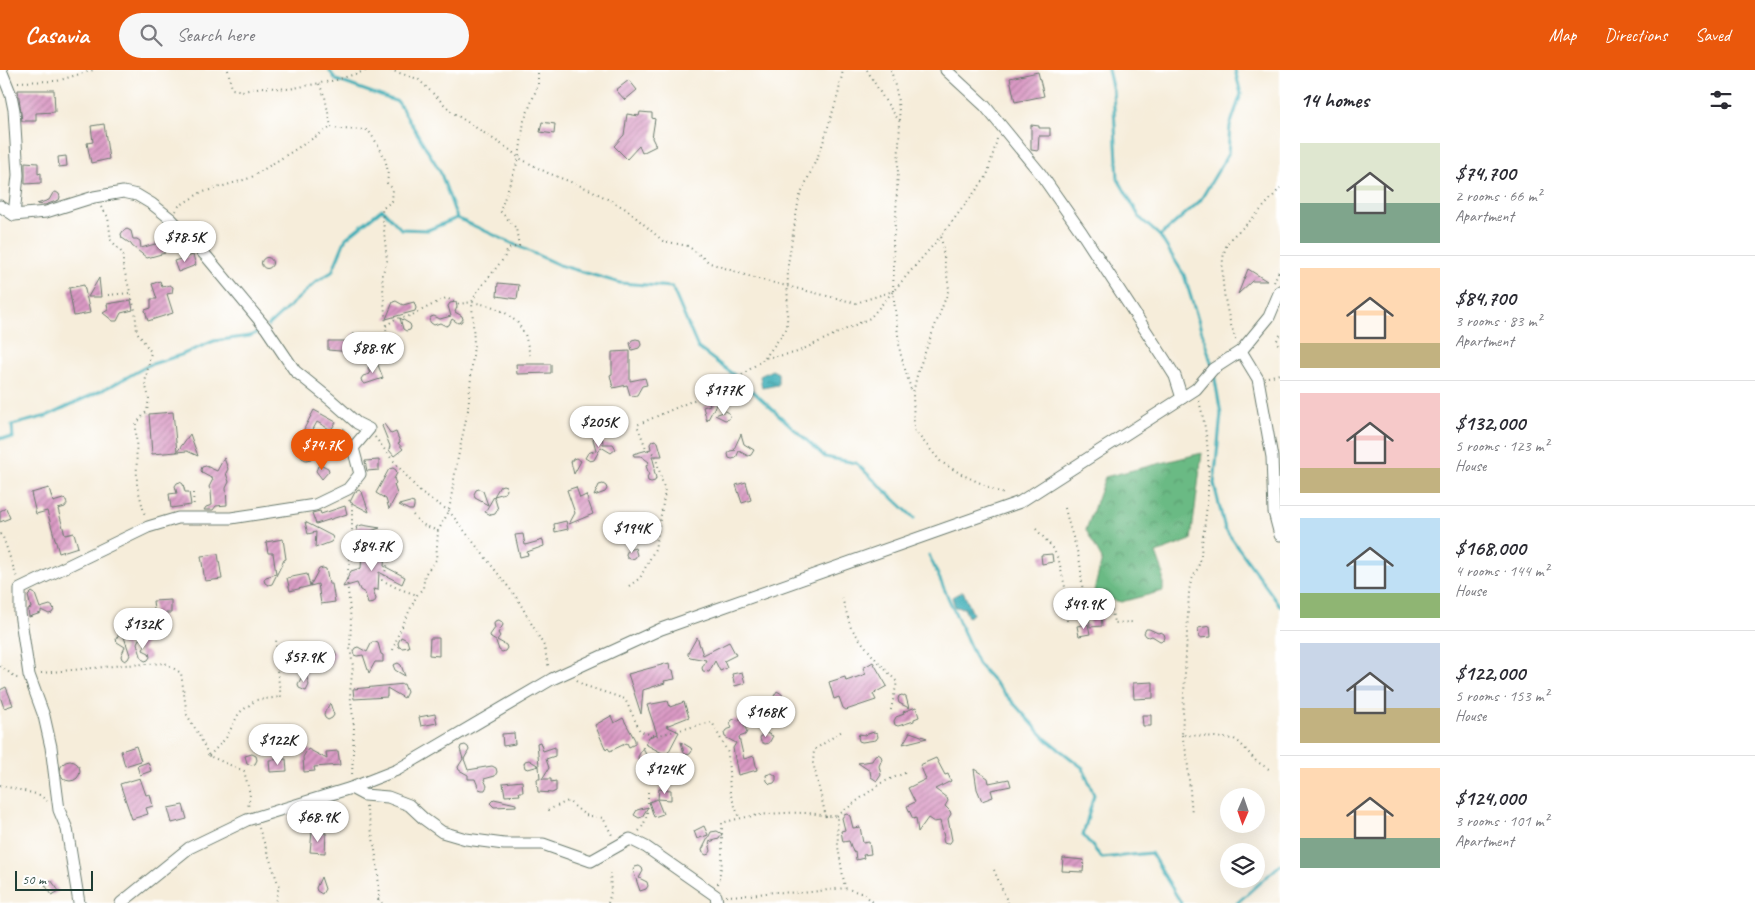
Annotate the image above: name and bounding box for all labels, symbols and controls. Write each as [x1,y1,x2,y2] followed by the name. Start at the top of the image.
[119,13,469,58] search box
[25,20,89,50] text: Casavia
[137,21,165,49] icon: search
[177,23,254,47] text: Search here
[1549,24,1576,46] text: Map
[1604,24,1667,46] text: Directions
[1695,24,1730,46] text: Saved
[1707,86,1735,114] icon: filters
[1300,87,1369,113] text: 14 homes
[1455,160,1516,186] text: $74,700
[1340,163,1400,223] icon: home
[1455,186,1541,206] text: 2 rooms · 66 m²
[1455,206,1514,226] text: Apartment
[144,220,226,263] pin: $78.5K
[165,227,205,247] text: $78.5K
[1455,285,1516,311] text: $84,700
[1340,288,1400,348] icon: home
[1455,311,1541,331] text: 3 rooms · 83 m²
[1455,331,1514,351] text: Apartment
[332,332,414,374] pin: $88.9K
[353,338,393,358] text: $88.9K
[689,374,759,416] pin: $177K
[706,380,742,400] text: $177K
[564,406,634,448] pin: $205K
[1455,410,1525,436] text: $132,000
[581,412,617,432] text: $205K
[1340,413,1400,473] icon: home
[281,428,363,471] pin: $74.7K
[302,435,342,455] text: $74.7K
[1455,436,1549,456] text: 5 rooms · 123 m²
[1455,456,1486,476] text: House
[597,512,667,554] pin: $194K
[614,518,650,538] text: $194K
[331,530,413,572] pin: $84.7K
[1455,535,1526,561] text: $168,000
[352,536,392,556] text: $84.7K
[1340,538,1400,598] icon: home
[1455,561,1549,581] text: 4 rooms · 144 m²
[1455,581,1486,601] text: House
[1043,588,1125,630] pin: $49.9K
[1064,594,1104,614] text: $49.9K
[108,608,178,650] pin: $132K
[125,614,161,634] text: $132K
[263,640,345,683] pin: $57.9K
[284,647,324,667] text: $57.9K
[1455,660,1525,686] text: $122,000
[1340,663,1400,723] icon: home
[1455,686,1549,706] text: 5 rooms · 153 m²
[731,696,801,738] pin: $168K
[747,702,785,722] text: $168K
[1455,706,1486,726] text: House
[243,724,313,766] pin: $122K
[260,730,296,750] text: $122K
[630,752,700,795] pin: $124K
[647,759,683,779] text: $124K
[1455,785,1525,811] text: $124,000
[1220,788,1265,832] north arrow
[1220,788,1265,888] map controls
[1340,788,1400,848] icon: home
[277,800,359,843] pin: $68.9K
[298,807,338,827] text: $68.9K
[1455,811,1549,831] text: 3 rooms · 101 m²
[1455,831,1514,851] text: Apartment
[1220,843,1265,888] button: layers
[15,868,92,891] scale bar
[22,871,46,888] text: 50 m

